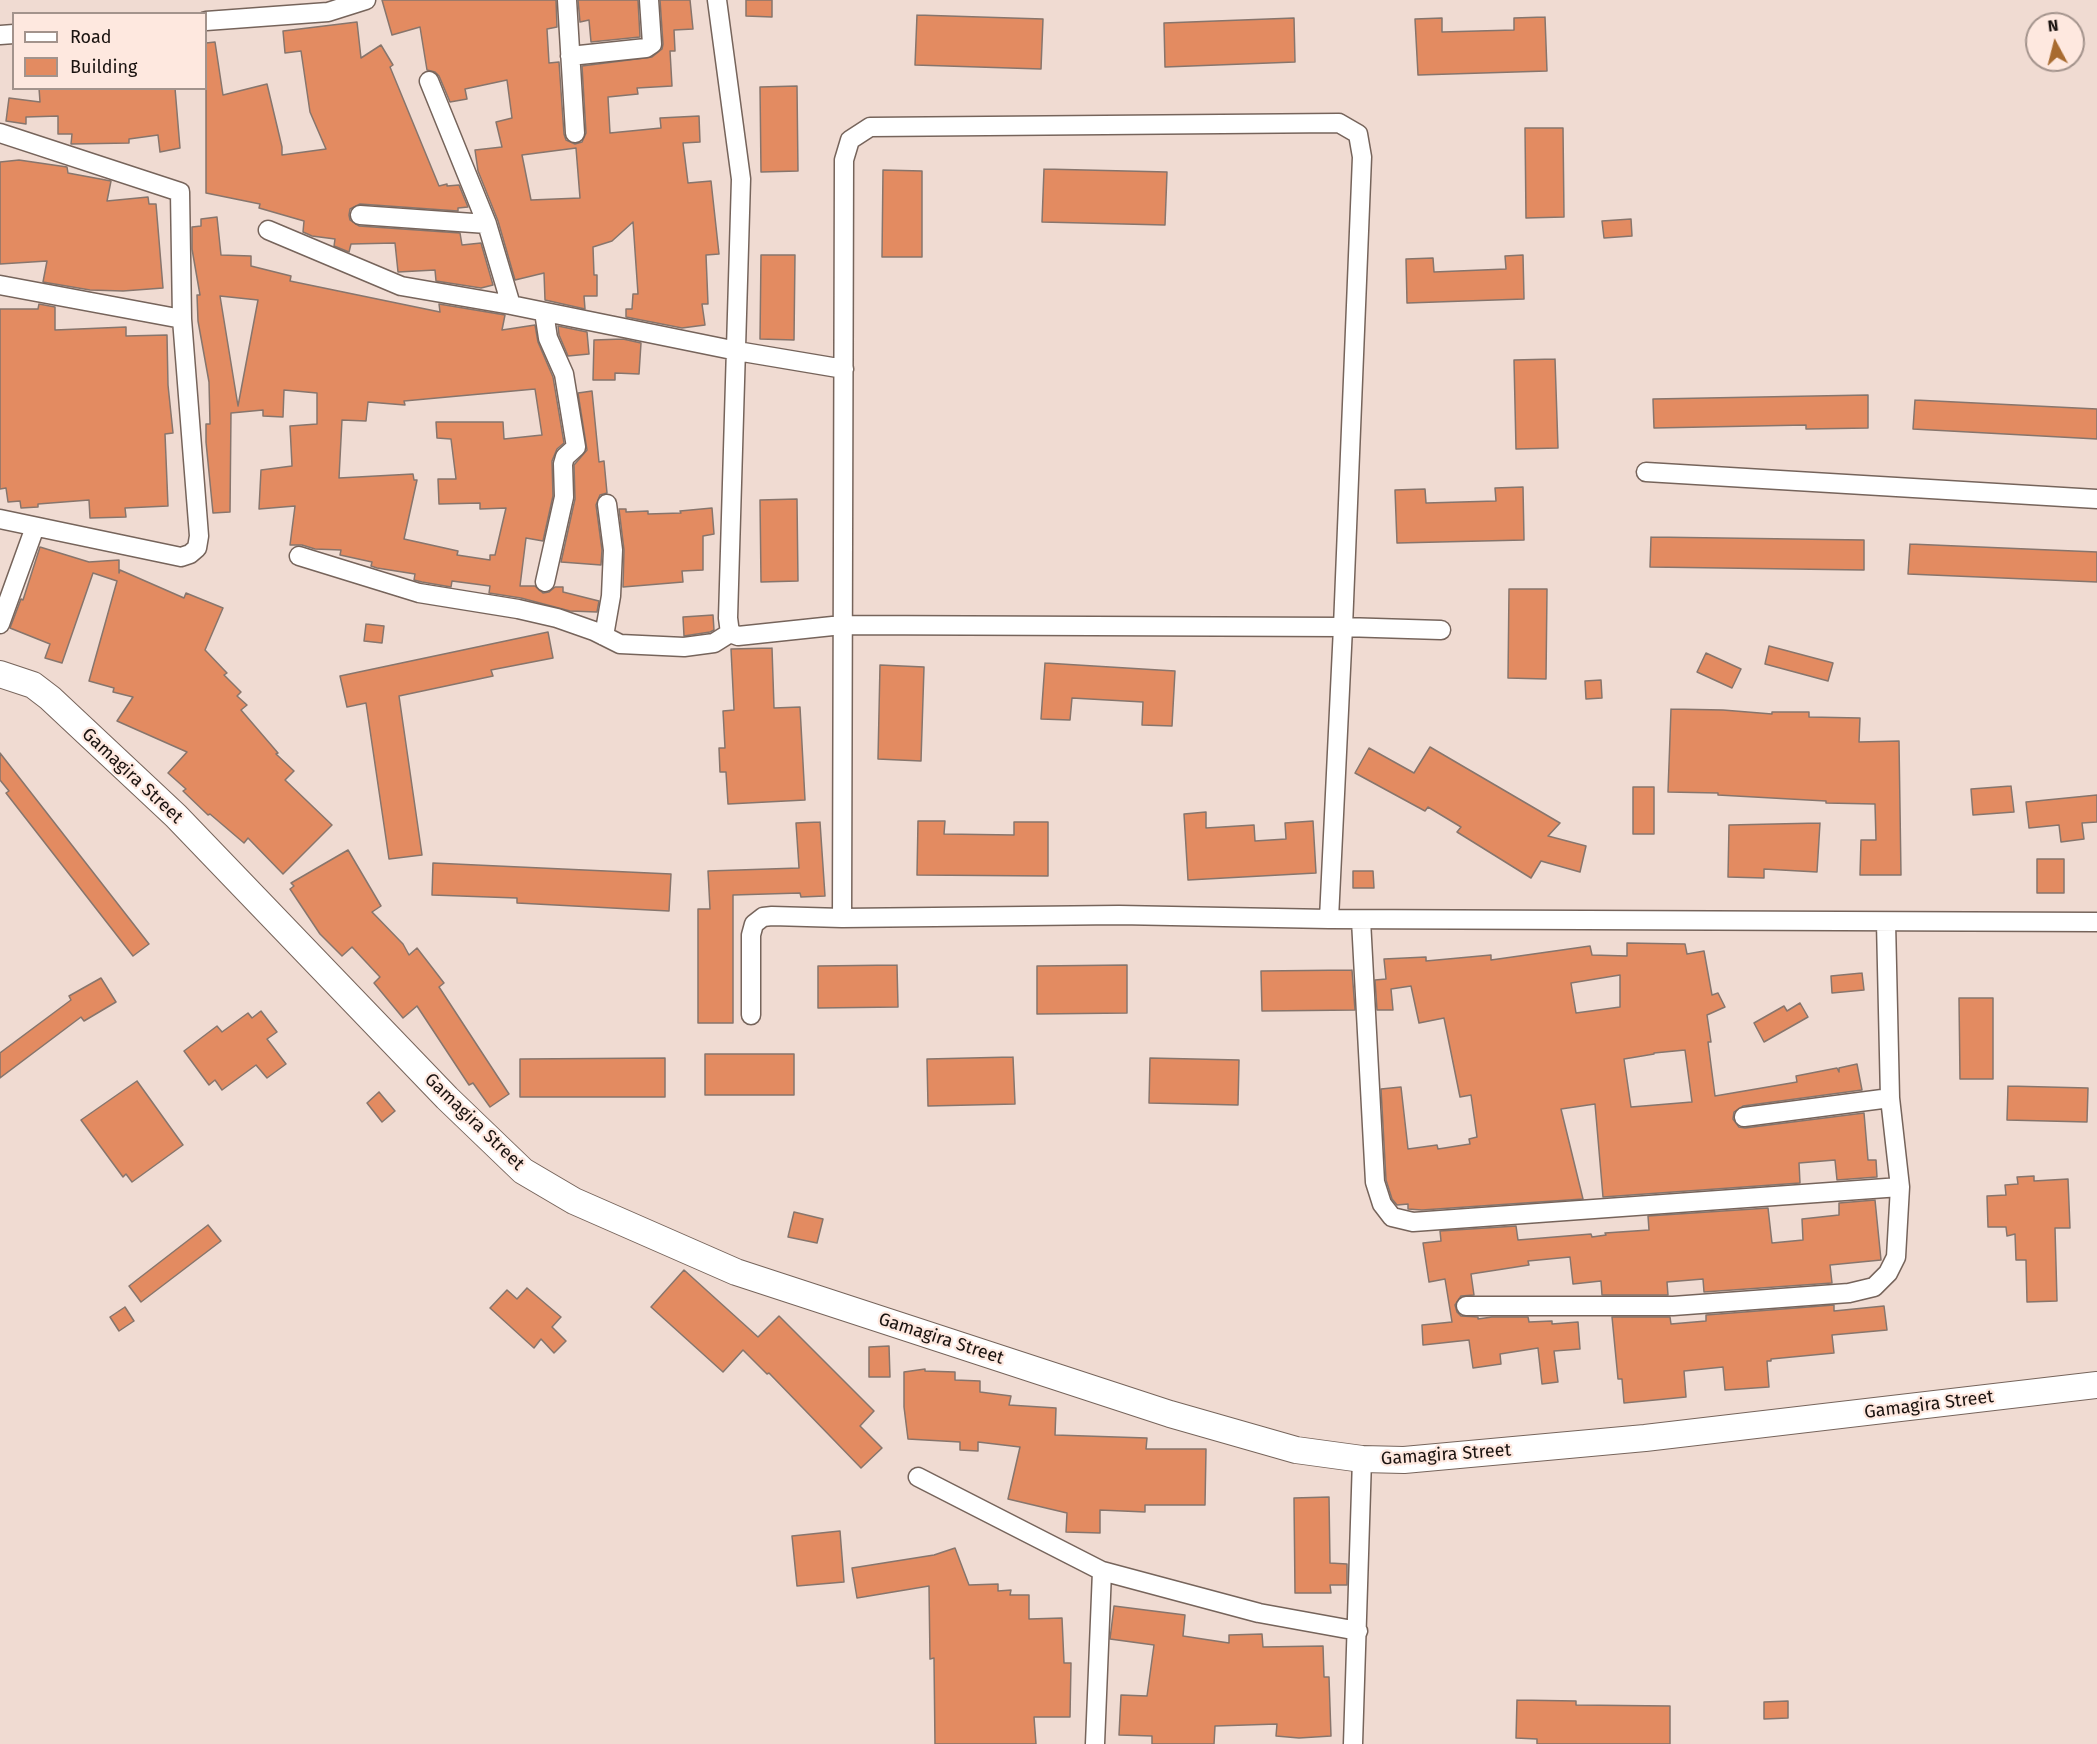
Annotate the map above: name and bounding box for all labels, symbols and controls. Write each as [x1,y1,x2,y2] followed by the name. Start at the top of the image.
[12,12,207,90] legend
[2025,12,2085,72] north arrow
[2047,16,2059,36] text: N
[70,26,112,48] text: Road
[70,56,137,78] text: Building
[77,724,187,828] street label: Gamagira Street
[420,1069,528,1175] street label: Gamagira Street
[876,1309,1006,1369] street label: Gamagira Street
[1863,1386,1995,1424] street label: Gamagira Street
[1380,1440,1512,1470] street label: Gamagira Street

